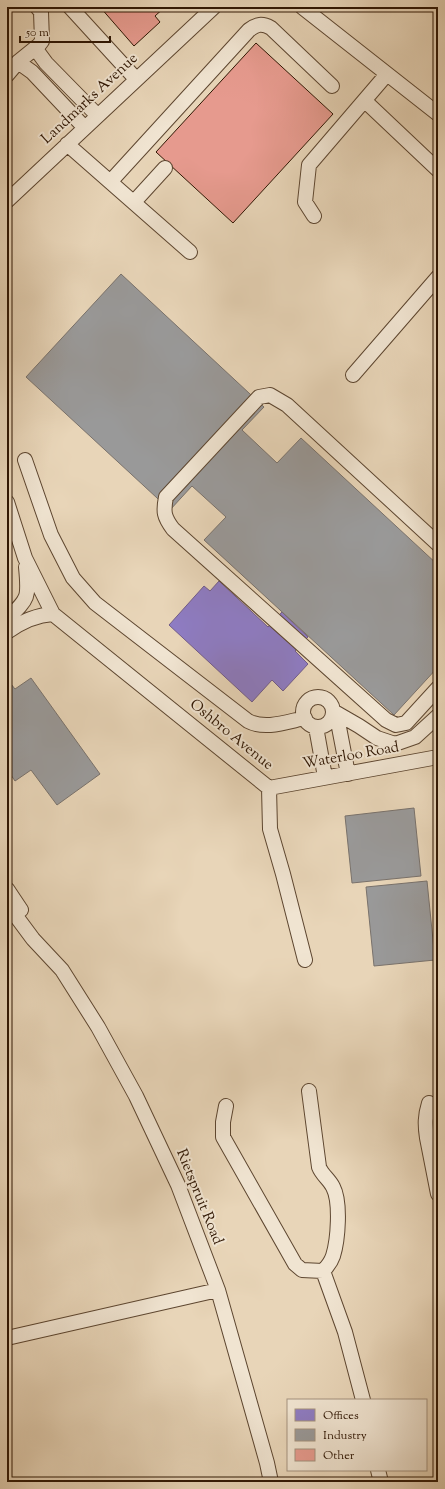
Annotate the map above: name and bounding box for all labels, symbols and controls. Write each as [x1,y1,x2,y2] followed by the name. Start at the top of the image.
[20,18,110,44] scale bar
[25,24,49,42] text: 50 m
[37,49,143,149] street label: Landmarks Avenue
[184,695,278,775] street label: Oshbro Avenue
[301,737,401,775] street label: Waterloo Road
[170,1146,228,1249] street label: Rietspruit Road
[287,1399,427,1471] legend
[323,1407,359,1425] text: Offices
[323,1427,367,1445] text: Industry
[323,1447,355,1465] text: Other

